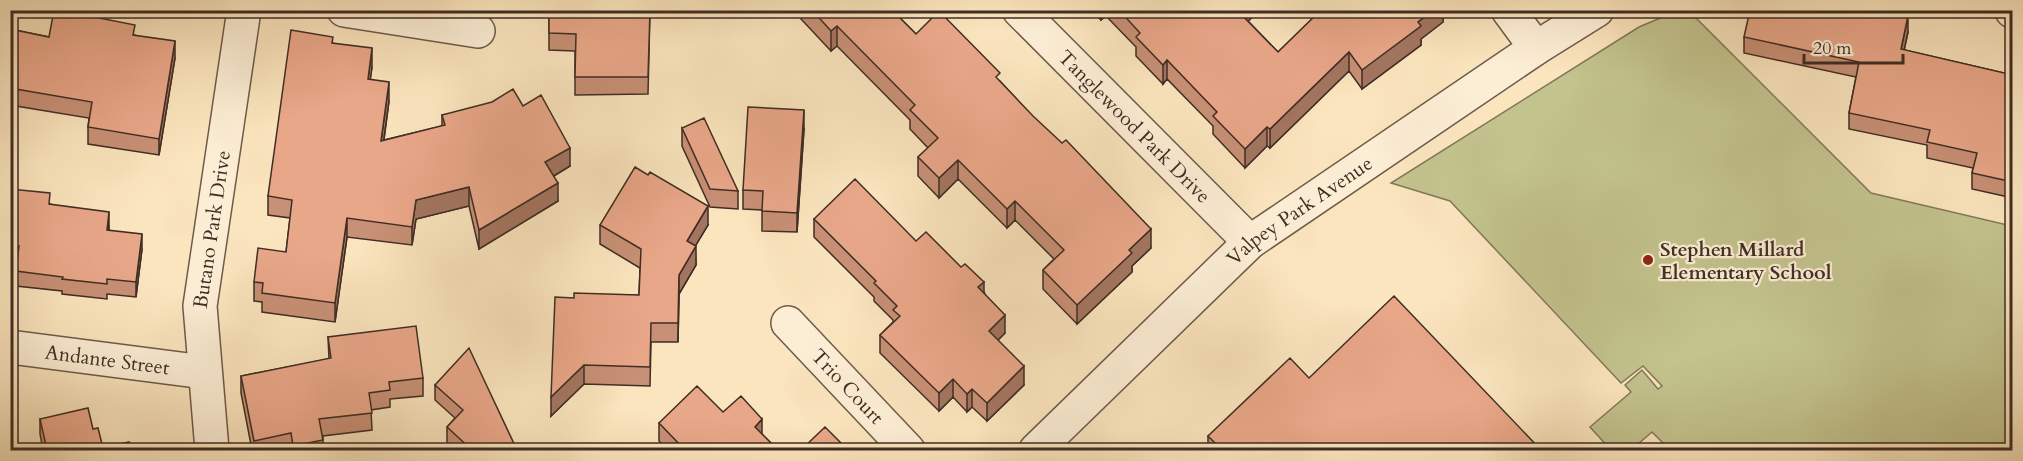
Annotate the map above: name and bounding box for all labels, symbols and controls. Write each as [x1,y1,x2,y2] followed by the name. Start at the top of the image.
[1804,27,1903,65] scale bar
[1813,36,1852,61] text: 20 m
[1052,44,1217,209] street label: Tanglewood Park Drive
[187,149,237,310] street label: Butano Park Drive
[1221,150,1378,271] street label: Valpey Park Avenue
[1660,236,1832,286] place label: Stephen Millard Elementary School
[1641,253,1655,267] marker: Stephen Millard Elementary School
[43,339,172,382] street label: Andante Street
[805,343,890,431] street label: Trio Court

